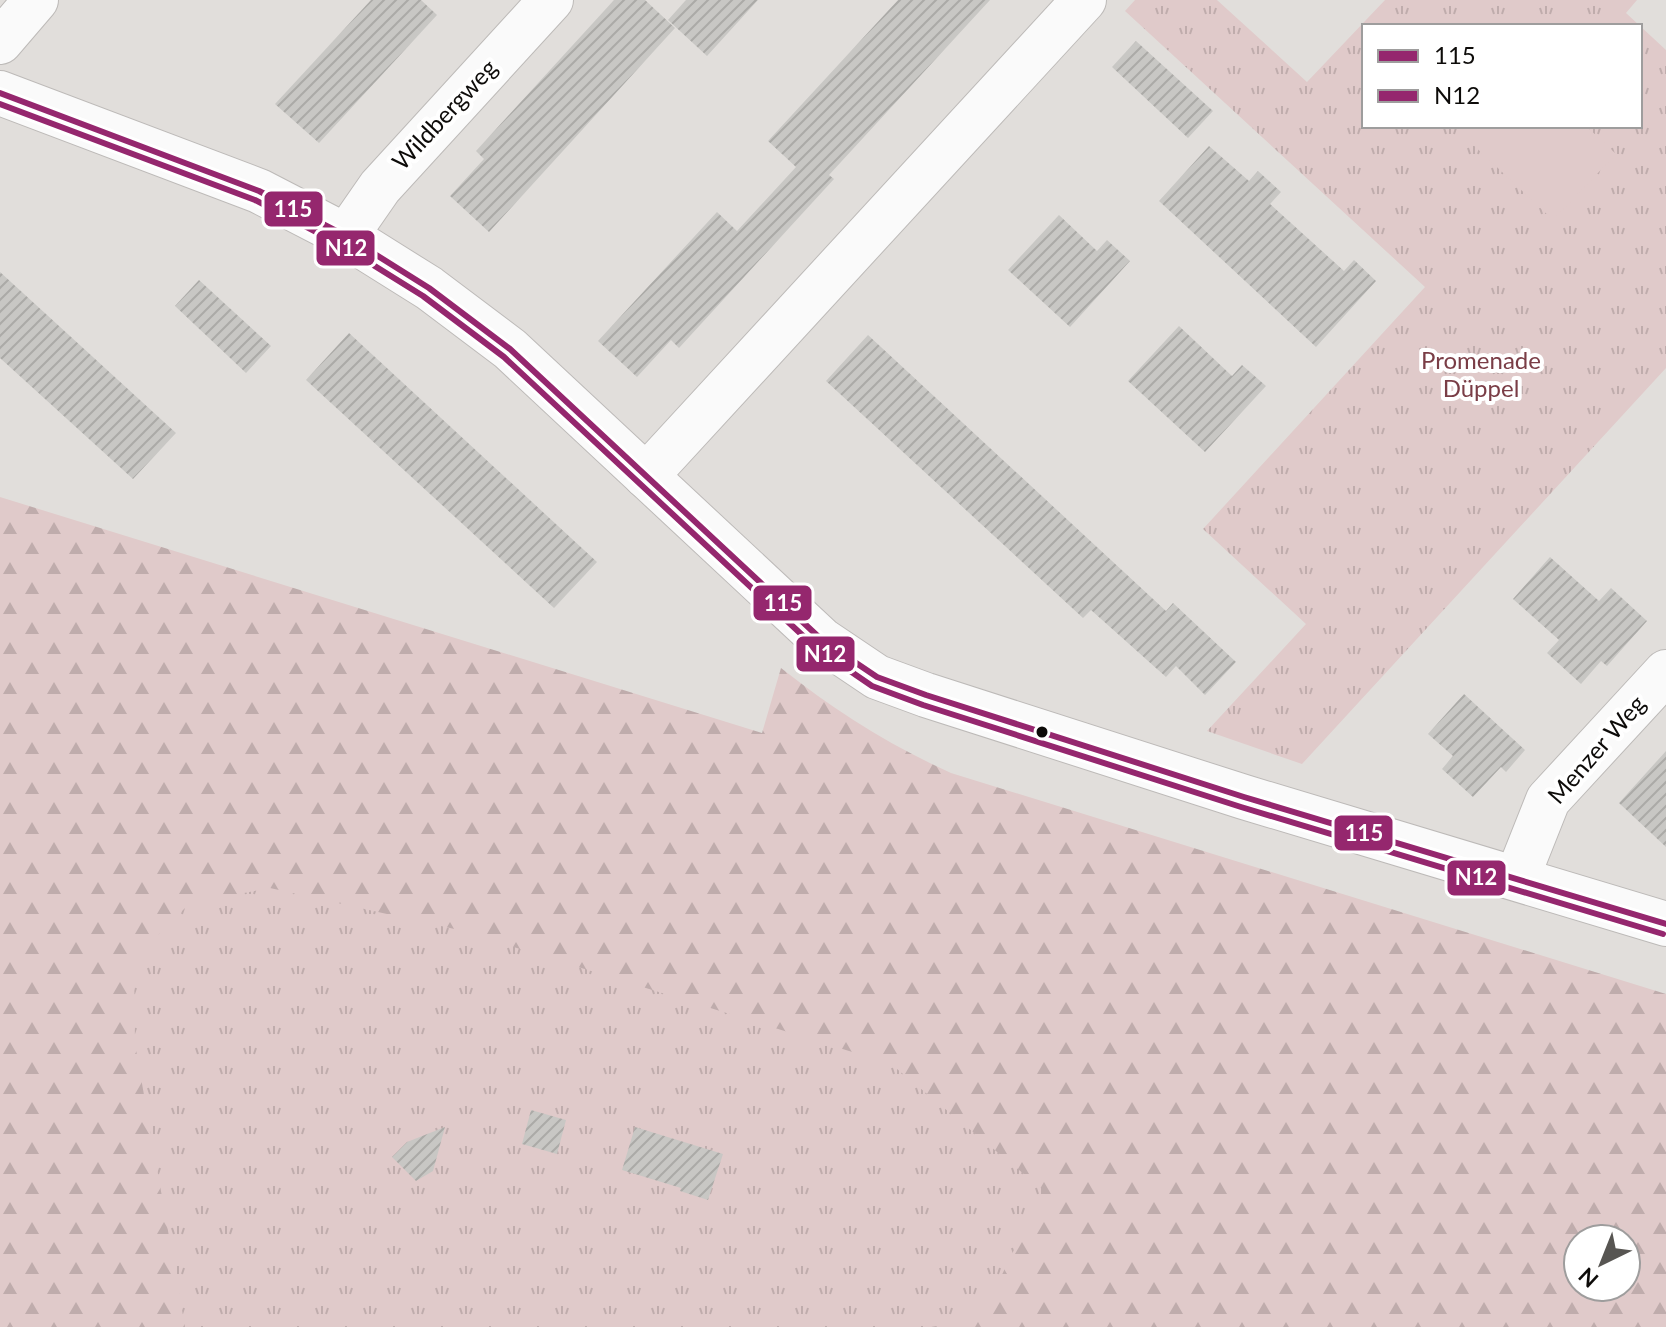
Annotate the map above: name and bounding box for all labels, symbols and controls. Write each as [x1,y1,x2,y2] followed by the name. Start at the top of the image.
[1362,24,1642,128] legend
[1434,40,1476,69] text: 115
[385,53,502,175] street label: Wildbergweg
[1434,80,1480,109] text: N12
[263,190,324,228] line badge: 115
[274,195,312,222] text: 115
[315,229,376,267] line badge: N12
[325,234,367,261] text: N12
[1421,345,1541,402] park label: Promenade Düppel
[752,584,813,622] line badge: 115
[764,589,802,616] text: 115
[795,635,856,673] line badge: N12
[804,640,846,667] text: N12
[1541,689,1651,809] street label: Menzer Weg
[1034,724,1050,740] unlabelled marker
[1333,814,1394,852] line badge: 115
[1345,819,1383,846] text: 115
[1446,859,1507,897] line badge: N12
[1455,863,1497,890] text: N12
[1562,1223,1642,1303] north arrow
[1573,1262,1603,1294] text: N

